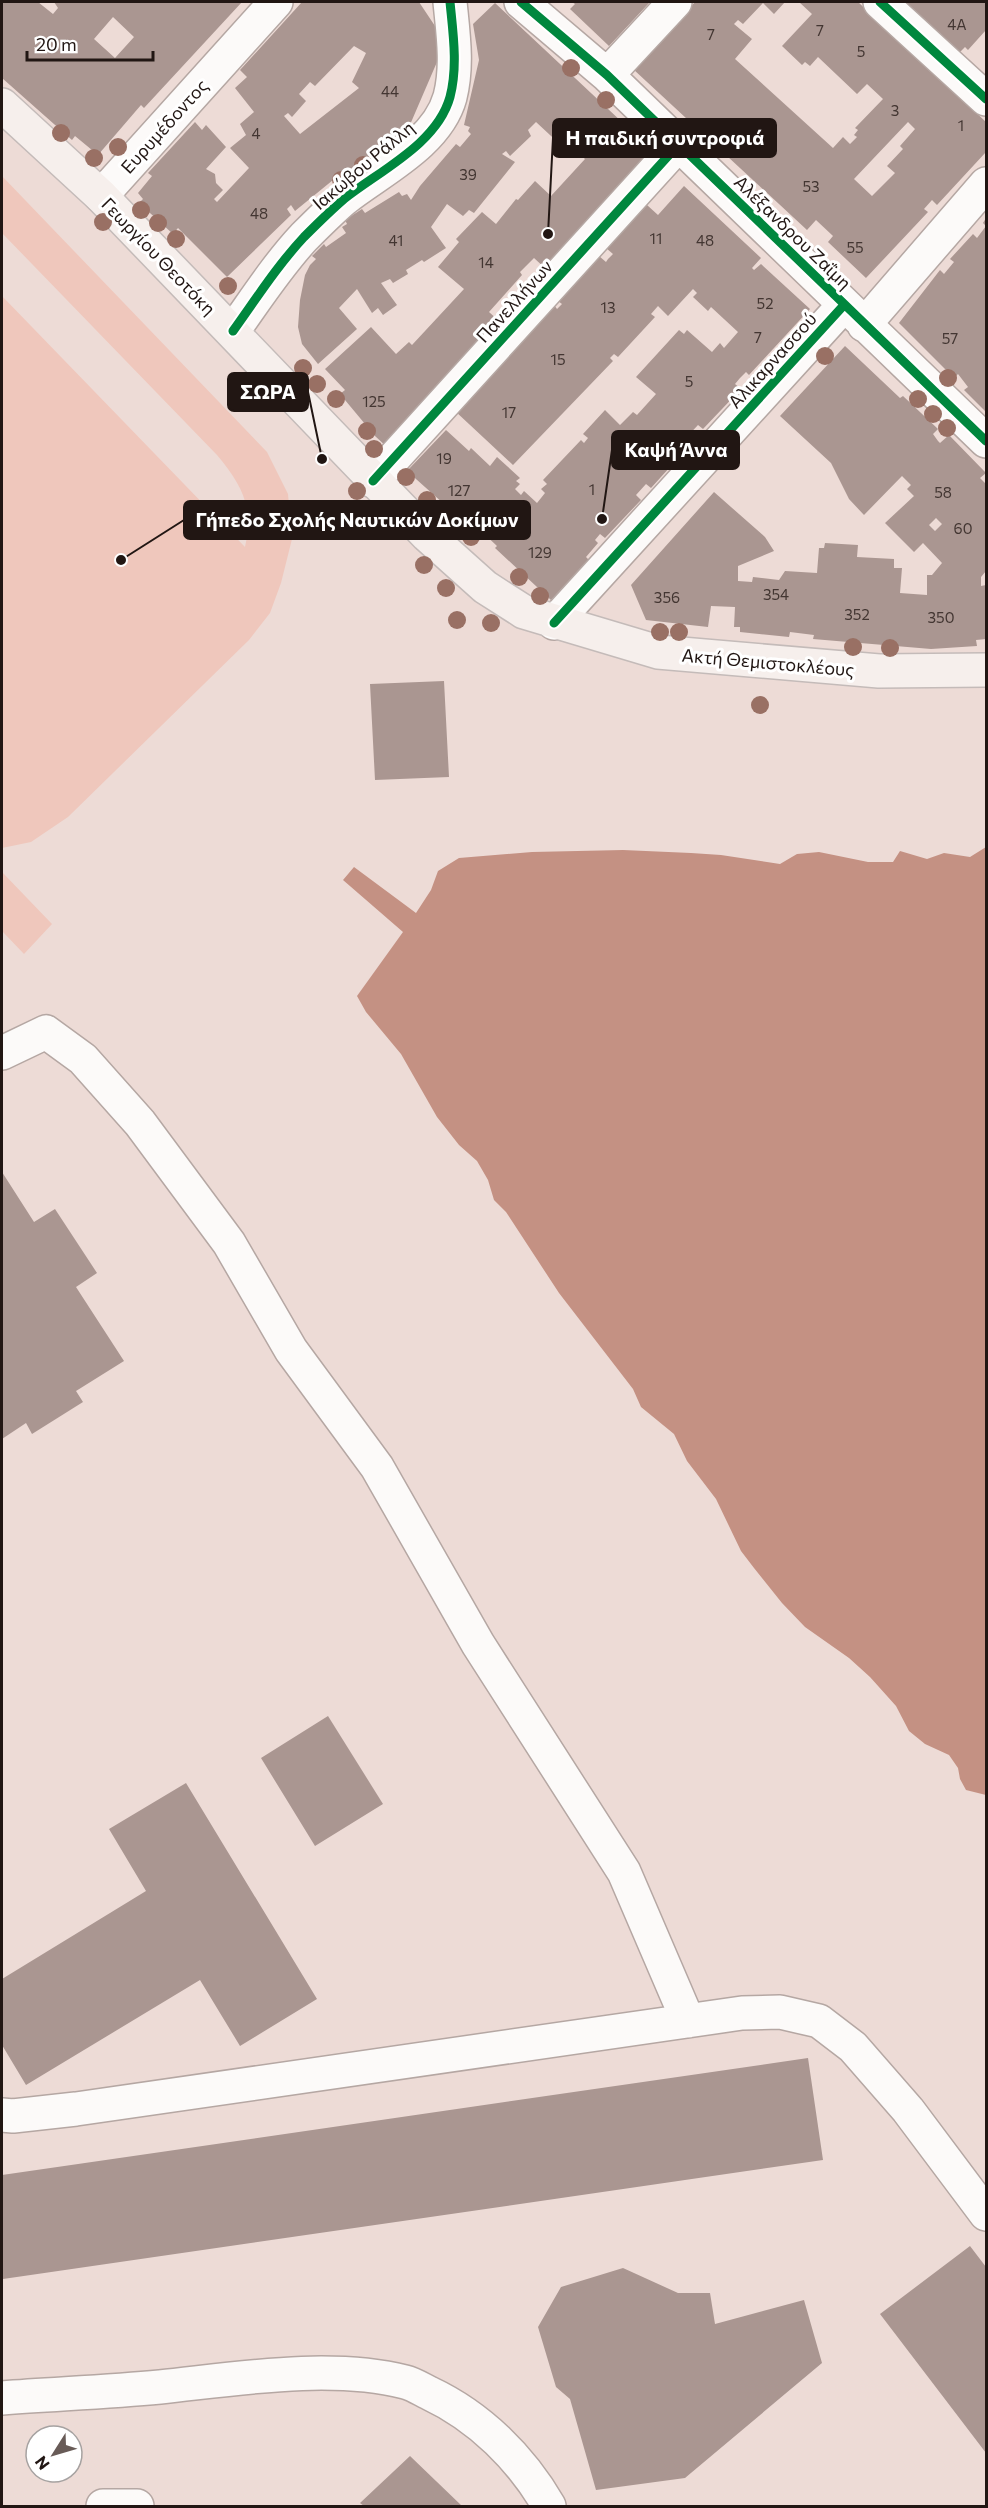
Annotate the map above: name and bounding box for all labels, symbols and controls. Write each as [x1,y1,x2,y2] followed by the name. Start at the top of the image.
[947,15,967,33] house number: 4A
[816,21,824,39] house number: 7
[27,24,153,62] scale bar
[707,25,715,43] house number: 7
[36,33,77,55] text: 20 m
[857,42,865,60] house number: 5
[116,74,212,178] street label: Ευρυμέδοντος
[381,82,399,100] house number: 44
[891,101,899,119] house number: 3
[308,116,418,214] street label: Ιακώβου Ράλλη
[958,116,964,134] house number: 1
[553,119,776,157] callout: Η παιδική συντροφιά
[252,124,261,142] house number: 4
[566,125,764,149] text: Η παιδική συντροφιά
[459,165,477,183] house number: 39
[730,171,856,293] street label: Αλέξανδρου Ζαΐμη
[802,177,820,195] house number: 53
[97,193,221,319] street label: Γεωργίου Θεοτόκη
[250,204,268,222] house number: 48
[650,229,662,247] house number: 11
[389,231,403,249] house number: 41
[696,231,714,249] house number: 48
[846,238,864,256] house number: 55
[478,253,494,271] house number: 14
[471,255,557,347] street label: Πανελλήνων
[757,294,773,312] house number: 52
[601,298,615,316] house number: 13
[723,308,821,412] street label: Αλικαρνασσού
[754,328,762,346] house number: 7
[942,329,958,347] house number: 57
[550,350,566,368] house number: 15
[685,372,693,390] house number: 5
[228,373,308,411] callout: ΣΩΡΑ
[240,379,296,403] text: ΣΩΡΑ
[362,392,386,410] house number: 125
[502,403,516,421] house number: 17
[612,431,739,469] callout: Καψή Άννα
[624,437,728,461] text: Καψή Άννα
[436,449,452,467] house number: 19
[589,480,595,498] house number: 1
[448,481,470,499] house number: 127
[934,483,952,501] house number: 58
[184,501,530,539] callout: Γήπεδο Σχολής Ναυτικών Δοκίμων
[196,507,519,531] text: Γήπεδο Σχολής Ναυτικών Δοκίμων
[954,519,972,537] house number: 60
[528,543,552,561] house number: 129
[763,585,789,603] house number: 354
[654,588,680,606] house number: 356
[844,605,870,623] house number: 352
[928,608,954,626] house number: 350
[681,644,855,681] street label: Ακτή Θεμιστοκλέους
[24,2424,84,2484] north arrow
[30,2453,53,2474] text: N

